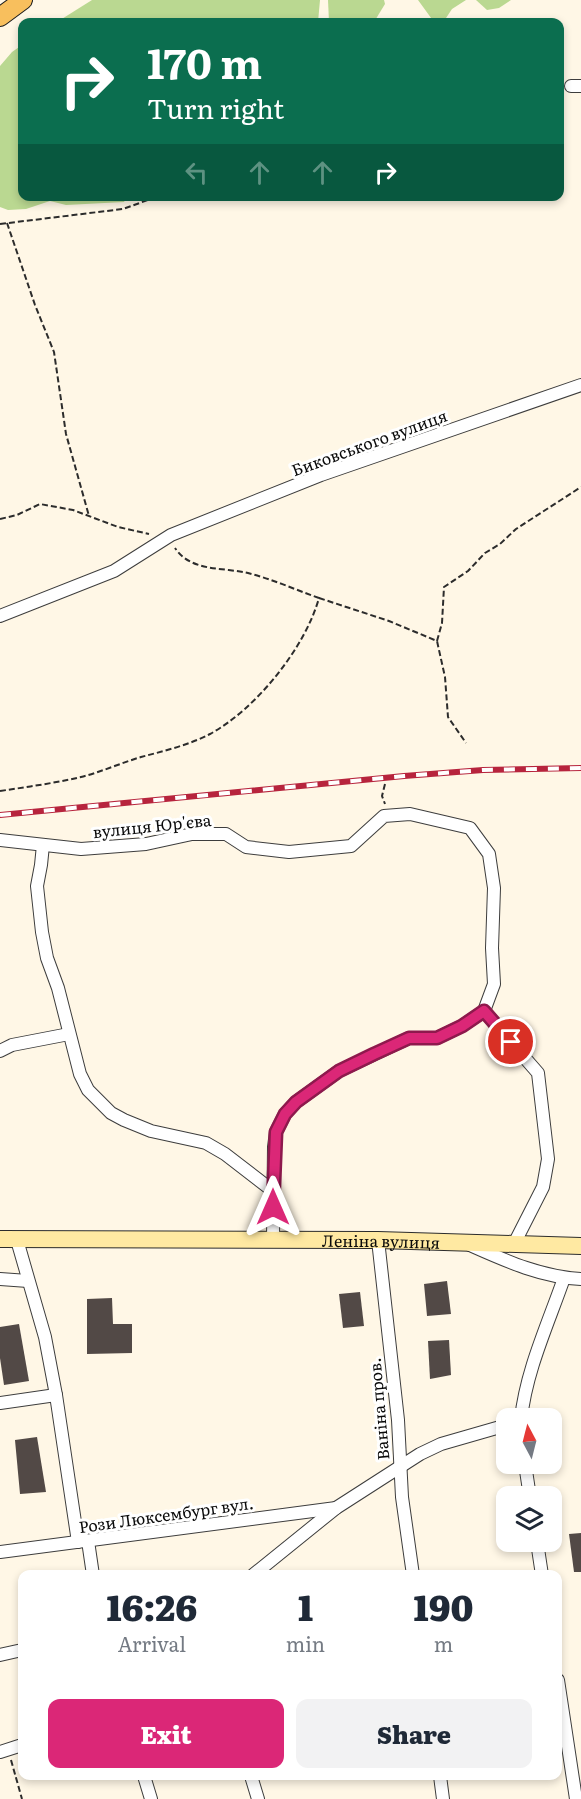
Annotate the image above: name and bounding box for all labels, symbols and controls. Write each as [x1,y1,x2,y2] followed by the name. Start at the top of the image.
[147,30,262,92] text: 170 m
[48,42,126,120] icon: right
[147,87,284,127] text: Turn right
[180,156,213,189] icon: left
[243,156,276,189] icon: ahead
[306,156,339,189] icon: ahead
[369,156,402,189] icon: right
[288,403,450,481] street label: Биковського вулиця
[92,807,213,843] street label: вулиця Юр'єва
[485,1016,536,1067] pin
[494,1025,527,1058] icon: arrive
[241,1175,305,1239] position arrow
[322,1228,441,1254] street label: Леніна вулиця
[362,1357,394,1461] street label: Ваніна пров.
[496,1408,562,1474] north arrow
[496,1408,562,1552] map controls
[496,1486,562,1552] button: layers
[77,1490,255,1538] street label: Рози Люксембург вул.
[107,1579,197,1632] text: 16:26
[298,1579,313,1632] text: 1
[414,1579,473,1632] text: 190
[118,1628,186,1658] text: Arrival
[286,1628,325,1658] text: min
[434,1628,453,1658] text: m
[48,1699,284,1768] button: Exit
[296,1699,532,1768] button: Share

